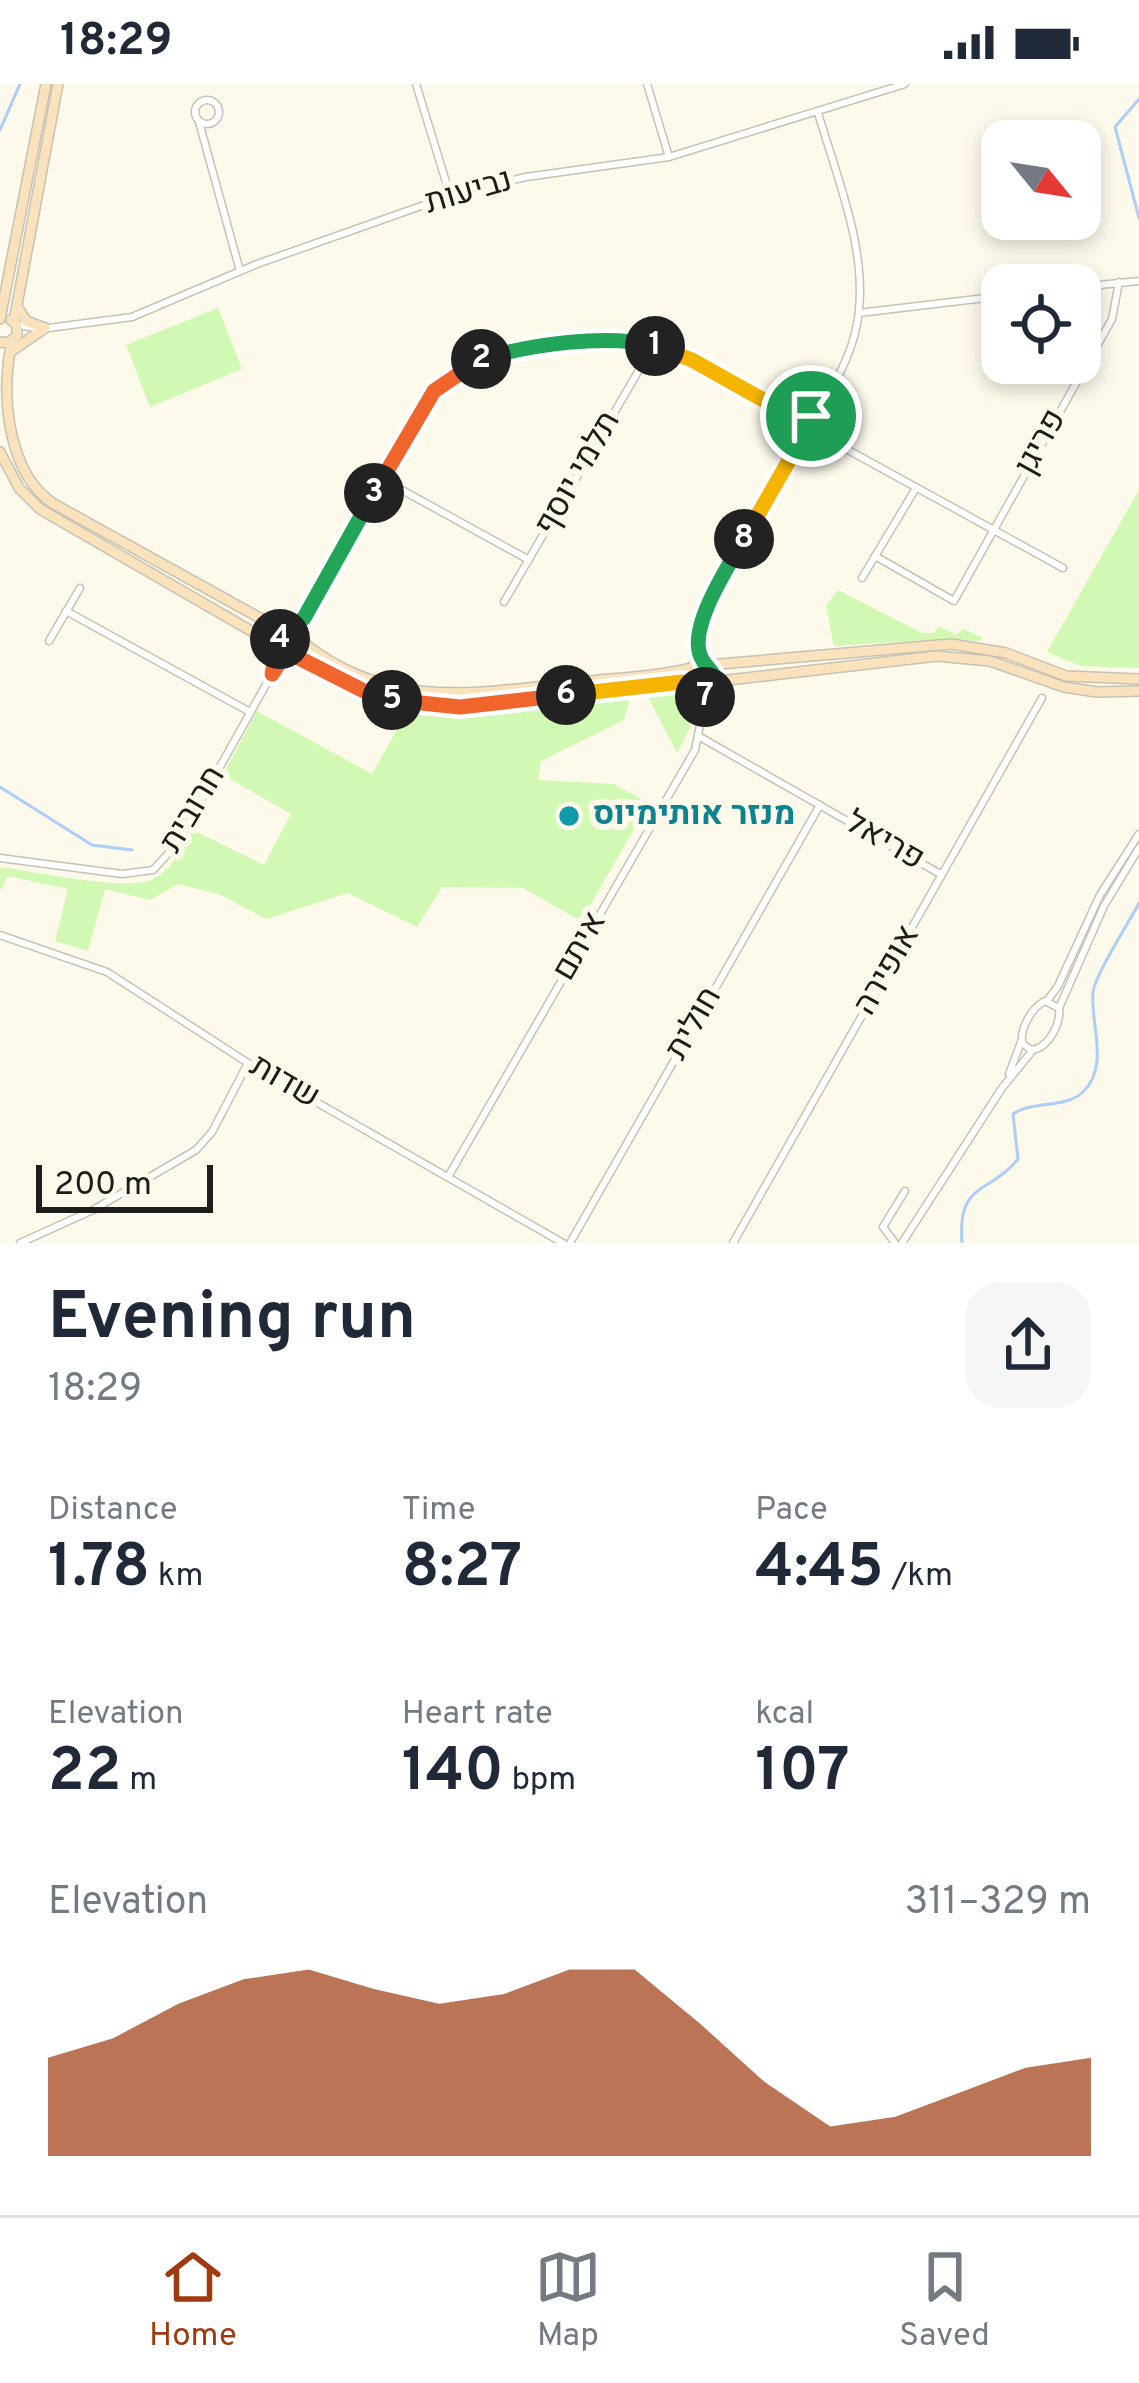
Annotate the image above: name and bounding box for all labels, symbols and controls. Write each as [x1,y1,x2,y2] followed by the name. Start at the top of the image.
[60,14,172,71] text: 18:29
[981,120,1101,240] north arrow
[981,120,1101,384] map controls
[421,161,517,225] street label: נביעות
[981,264,1101,384] button: locate
[625,316,685,376] pin: 1
[648,325,662,367] text: 1
[451,329,511,389] pin: 2
[471,338,491,380] text: 2
[760,365,862,467] pin
[778,383,844,449] icon: arrive
[1007,403,1077,483] street label: פריגן
[527,404,631,544] street label: תלמי יוסף
[344,463,404,523] pin: 3
[364,472,384,514] text: 3
[714,509,774,569] pin: 8
[734,518,754,560] text: 8
[250,609,310,669] pin: 4
[269,618,291,660] text: 4
[536,665,596,725] pin: 6
[675,667,735,727] pin: 7
[362,670,422,730] pin: 5
[556,674,576,716] text: 6
[696,676,714,718] text: 7
[382,679,402,721] text: 5
[152,759,236,861] street label: חרובית
[593,795,795,837] place label: מנזר אותימיוס
[556,803,582,829] marker: מנזר אותימיוס
[837,803,931,881] street label: פריאל
[545,905,617,989] street label: איתם
[846,918,930,1024] street label: אופירה
[657,980,733,1068] street label: חולית
[242,1046,326,1120] street label: שדות
[36,1159,213,1212] scale bar
[54,1165,152,1207] text: 200 m
[48,1279,416,1362] text: Evening run
[965,1282,1091,1408] button: share
[48,1366,142,1415] text: 18:29
[48,1490,178,1532] text: Distance
[402,1490,475,1532] text: Time
[755,1490,828,1532] text: Pace
[48,1532,150,1608] text: 1.78
[402,1532,522,1608] text: 8:27
[755,1532,884,1608] text: 4:45
[150,1556,203,1598] text: km
[884,1556,953,1598] text: /km
[48,1694,184,1736] text: Elevation
[402,1694,553,1736] text: Heart rate
[755,1694,814,1736] text: kcal
[48,1736,121,1812] text: 22
[402,1736,504,1812] text: 140
[755,1736,850,1812] text: 107
[121,1760,157,1802] text: m
[504,1760,576,1802] text: bpm
[48,1879,208,1928] text: Elevation
[905,1879,1091,1928] text: 311–329 m
[149,2244,237,2358] tab: Home
[535,2244,601,2358] tab: Map
[899,2244,990,2358] tab: Saved

